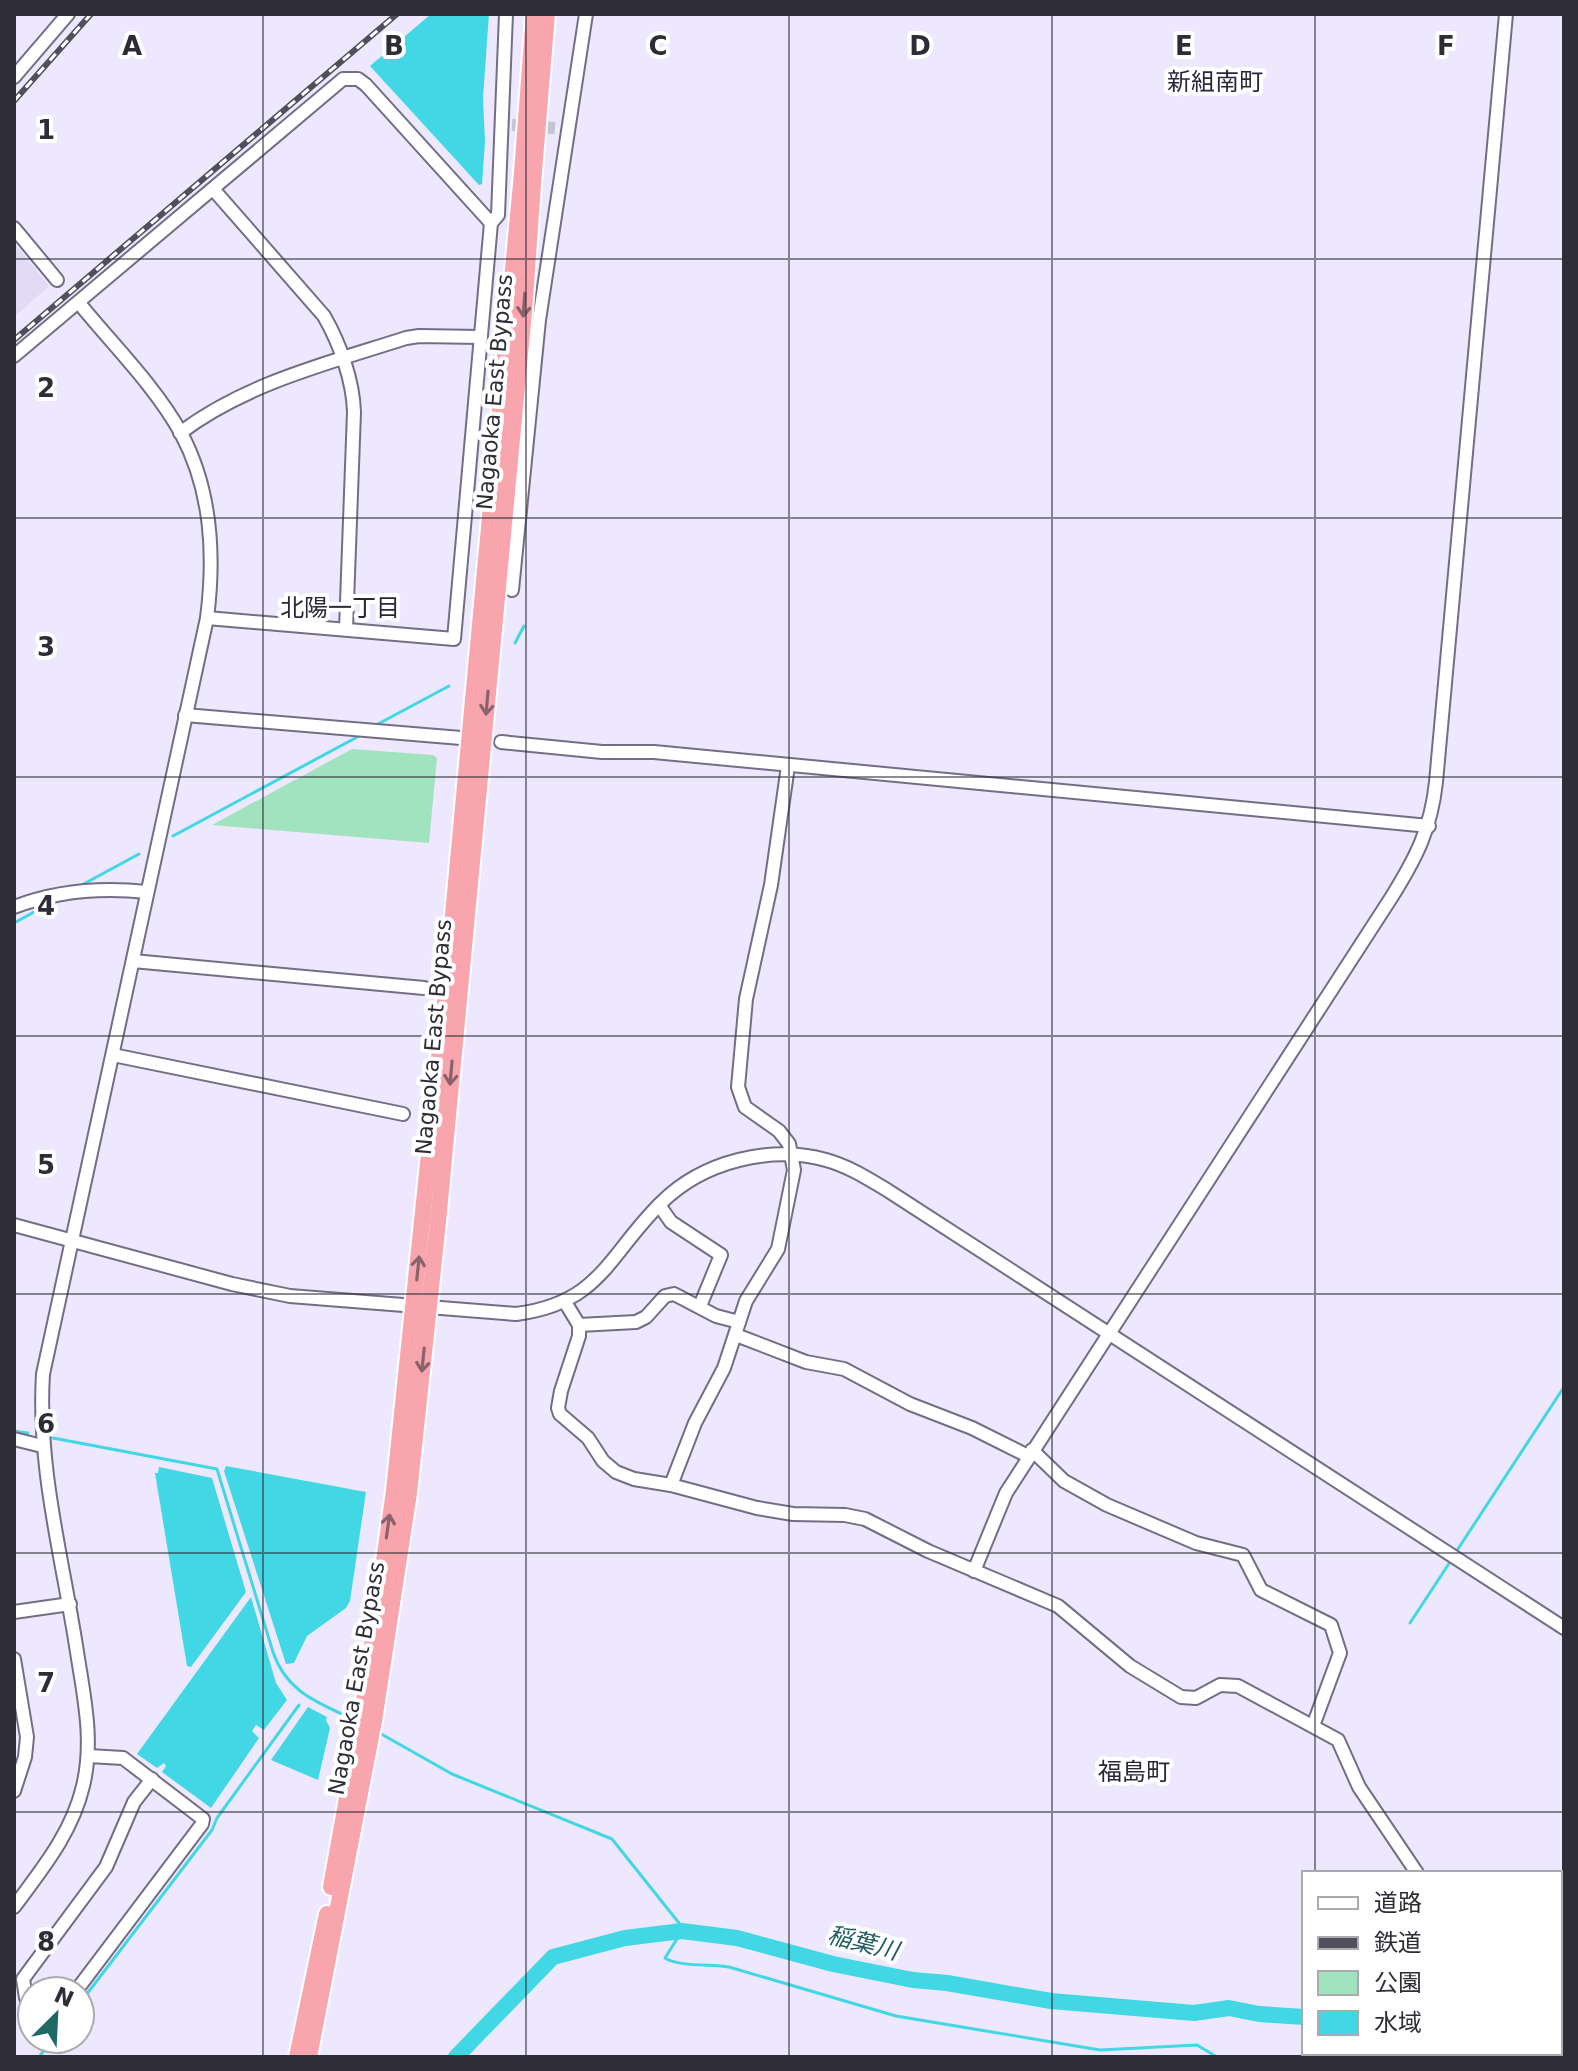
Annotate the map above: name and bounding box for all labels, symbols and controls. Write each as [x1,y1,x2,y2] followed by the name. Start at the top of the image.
[122,31,142,61] text: A
[384,31,404,61] text: B
[648,31,668,61] text: C
[909,31,931,61] text: D
[1175,31,1193,61] text: E
[1437,31,1455,61] text: F
[1167,68,1263,96] district label: 新組南町
[37,115,55,145] text: 1
[472,273,517,511] street label: Nagaoka East Bypass
[517,291,532,318] one-way arrow
[37,373,55,403] text: 2
[280,594,400,622] district label: 北陽一丁目
[37,632,55,662] text: 3
[480,689,495,716] one-way arrow
[37,891,55,921] text: 4
[411,918,456,1156] street label: Nagaoka East Bypass
[443,1059,458,1086] one-way arrow
[37,1150,55,1180] text: 5
[410,1255,425,1282] one-way arrow
[416,1346,431,1373] one-way arrow
[37,1409,55,1439] text: 6
[382,1514,397,1540] one-way arrow
[324,1559,389,1797] street label: Nagaoka East Bypass
[37,1668,55,1698] text: 7
[1098,1758,1170,1786] district label: 福島町
[1302,1871,1562,2055] legend
[1374,1889,1422,1917] text: 道路
[825,1921,904,1966] water label: 稲葉川
[37,1927,55,1957] text: 8
[1374,1929,1422,1957] text: 鉄道
[1374,1969,1422,1997] text: 公園
[16,1975,96,2055] north arrow
[50,1982,77,2012] text: N
[1374,2009,1422,2037] text: 水域

